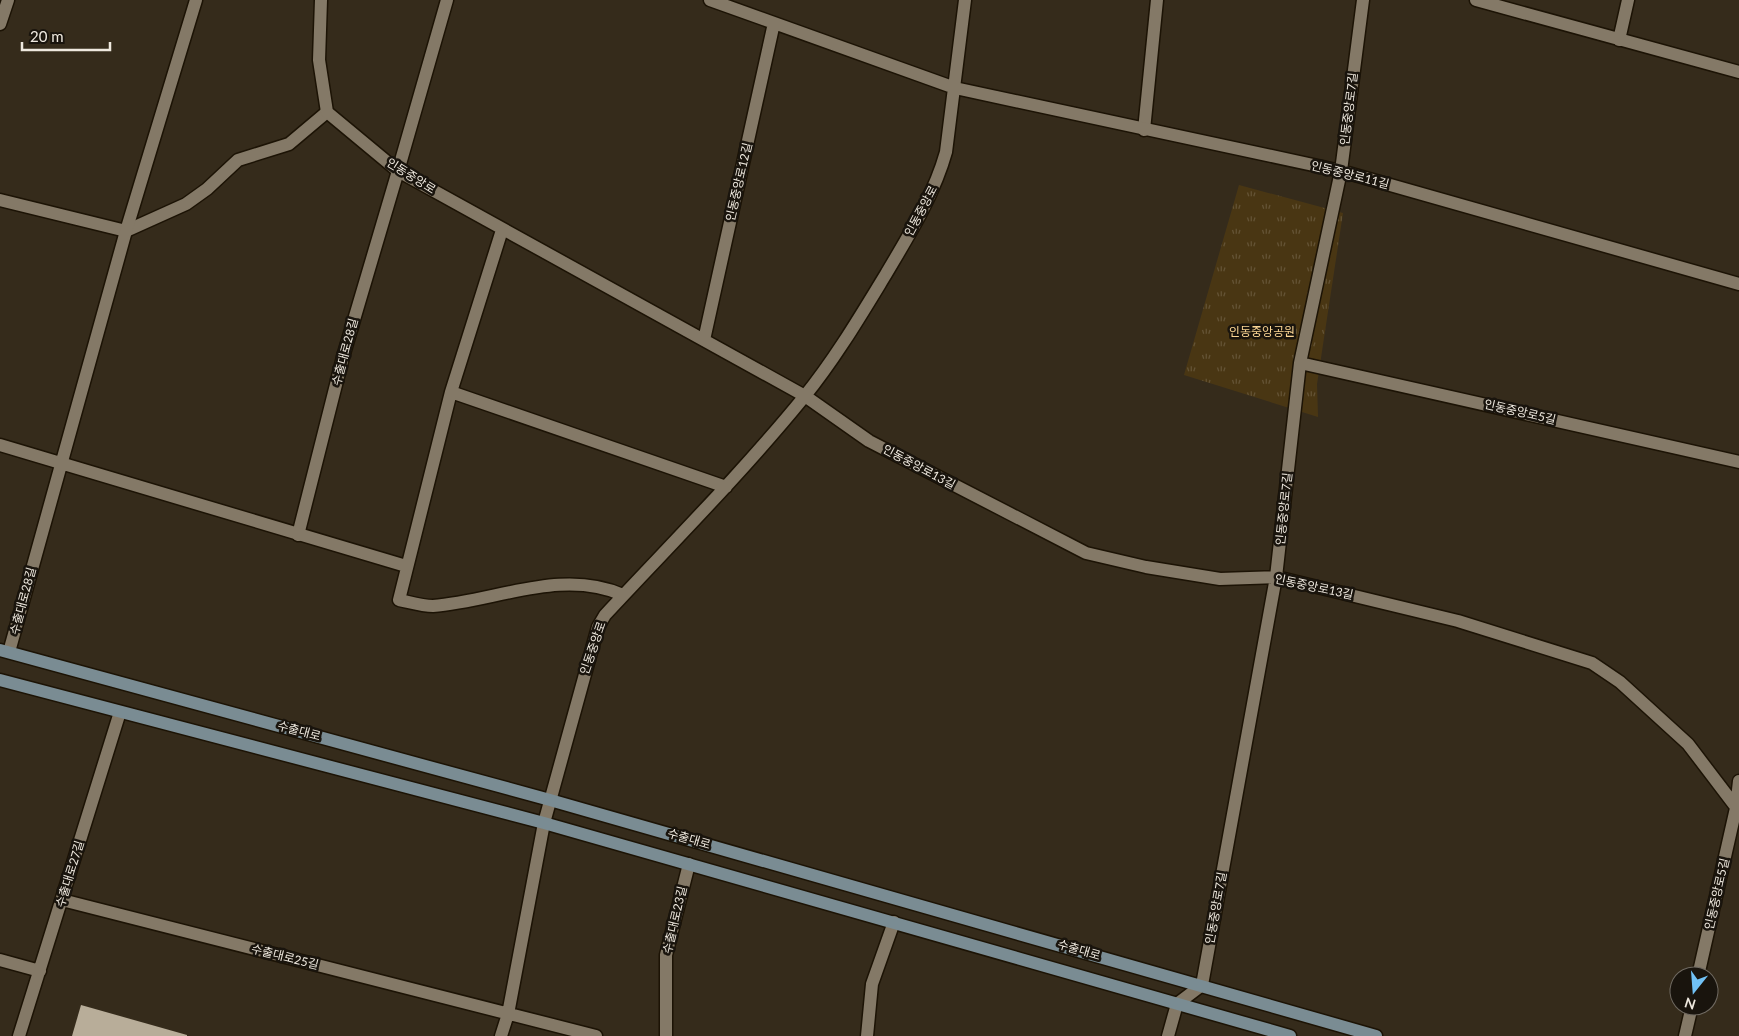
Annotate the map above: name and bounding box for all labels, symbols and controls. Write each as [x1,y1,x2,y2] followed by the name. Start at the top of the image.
[22,20,110,52] scale bar
[30,27,64,45] text: 20 m
[1337,72,1360,146] street label: 인동중앙로7길
[722,141,755,223] street label: 인동중앙로12길
[384,155,439,197] street label: 인동중앙로
[1309,158,1391,191] street label: 인동중앙로11길
[901,183,940,239] street label: 인동중앙로
[328,317,361,387] street label: 수출대로28길
[1229,324,1295,339] park label: 인동중앙공원
[1483,396,1557,427] street label: 인동중앙로5길
[880,441,958,492] street label: 인동중앙로13길
[1272,472,1295,546] street label: 인동중앙로7길
[6,566,39,636] street label: 수출대로28길
[1273,571,1355,602] street label: 인동중앙로13길
[576,619,609,676] street label: 인동중앙로
[276,718,322,743] street label: 수출대로
[666,825,712,852] street label: 수출대로
[52,839,87,909] street label: 수출대로27길
[1701,857,1732,931] street label: 인동중앙로5길
[1202,871,1229,945] street label: 인동중앙로7길
[659,885,690,955] street label: 수출대로23길
[1056,936,1102,963] street label: 수출대로
[250,941,320,972] street label: 수출대로25길
[1669,966,1719,1016] north arrow
[1682,994,1698,1014] text: N

